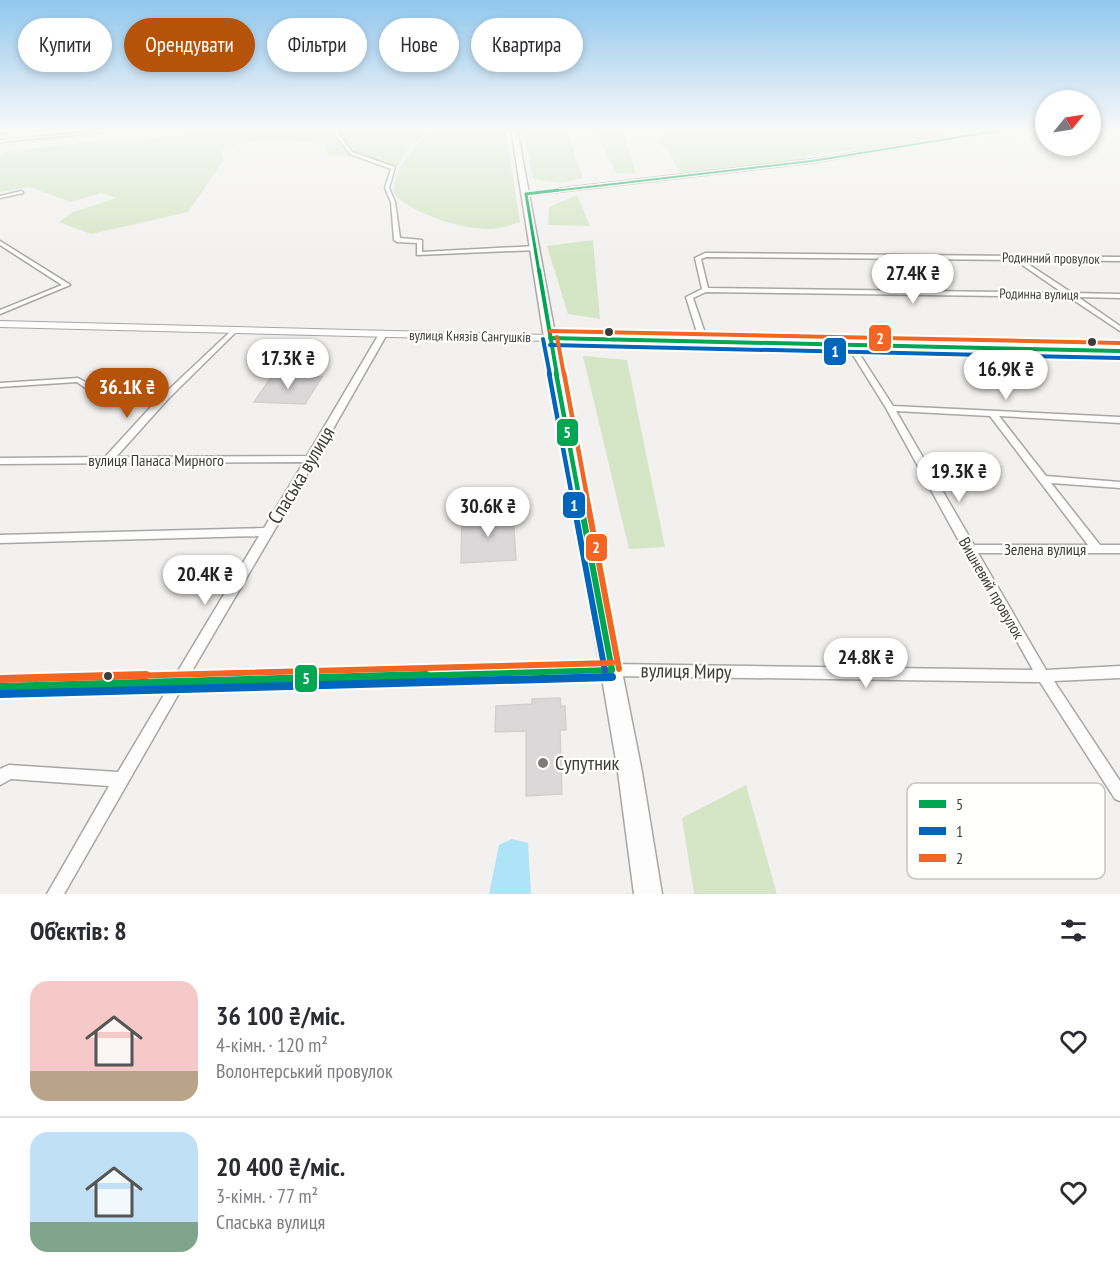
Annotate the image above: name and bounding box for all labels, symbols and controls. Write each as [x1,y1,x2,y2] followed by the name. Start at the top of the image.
[18,18,112,72] chip: Купити
[124,18,255,72] chip: Орендувати
[267,18,367,72] chip: Фільтри
[379,18,459,72] chip: Нове
[471,18,583,72] chip: Квартира
[1035,90,1101,156] north arrow
[1035,90,1101,156] map controls
[1002,248,1101,268] street label: Родинний провулок
[858,254,968,305] pin: 27.4K ₴
[886,260,940,286] text: 27.4K ₴
[999,284,1079,304] street label: Родинна вулиця
[868,324,892,352] line badge: 2
[409,326,532,346] street label: вулиця Князів Сангушків
[603,326,615,338] unlabelled marker
[876,328,884,348] text: 2
[1086,336,1098,348] unlabelled marker
[823,337,847,366] line badge: 1
[233,339,343,390] pin: 17.3K ₴
[831,341,839,361] text: 1
[261,345,315,371] text: 17.3K ₴
[951,350,1061,401] pin: 16.9K ₴
[978,356,1034,382] text: 16.9K ₴
[72,368,182,419] pin: 36.1K ₴
[99,374,155,400] text: 36.1K ₴
[556,418,579,447] line badge: 5
[262,421,340,529] street label: Спаська вулиця
[563,422,571,442] text: 5
[88,450,224,470] street label: вулиця Панаса Мирного
[904,452,1014,503] pin: 19.3K ₴
[931,458,987,484] text: 19.3K ₴
[433,487,543,538] pin: 30.6K ₴
[562,491,586,519] line badge: 1
[460,493,516,519] text: 30.6K ₴
[570,495,578,515] text: 1
[585,533,608,562] line badge: 2
[955,534,1030,643] street label: Вишневий провулок
[592,537,600,557] text: 2
[1004,539,1086,559] street label: Зелена вулиця
[150,555,260,606] pin: 20.4K ₴
[177,561,233,587] text: 20.4K ₴
[811,638,921,689] pin: 24.8K ₴
[838,644,894,670] text: 24.8K ₴
[640,657,732,685] street label: вулиця Миру
[294,664,318,693] line badge: 5
[302,668,310,688] text: 5
[102,670,114,682] unlabelled marker
[555,750,620,776] place label: Супутник
[536,756,550,770] marker: Супутник
[907,783,1105,879] legend
[956,794,963,814] text: 5
[956,821,963,841] text: 1
[956,848,963,868] text: 2
[30,914,127,947] text: Об’єктів: 8
[1057,914,1090,947] icon: filters
[216,999,345,1032] text: 36 100 ₴/міс.
[78,1005,150,1077] icon: home
[1057,1025,1090,1058] icon: heart
[216,1032,328,1058] text: 4-кімн. · 120 m²
[216,1058,393,1084] text: Волонтерський провулок
[216,1150,345,1183] text: 20 400 ₴/міс.
[78,1156,150,1228] icon: home
[1057,1176,1090,1209] icon: heart
[216,1183,318,1209] text: 3-кімн. · 77 m²
[216,1209,325,1235] text: Спаська вулиця

